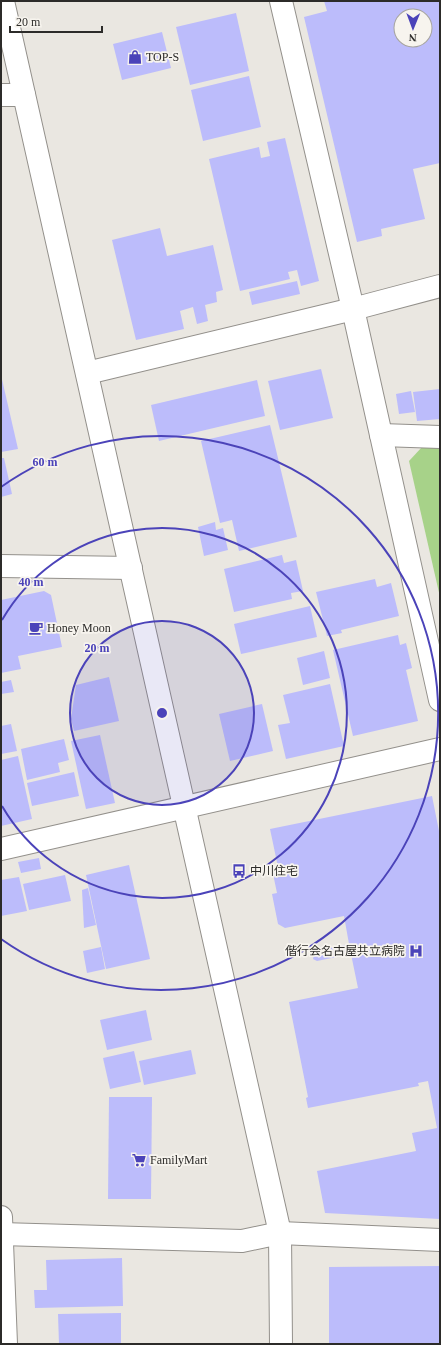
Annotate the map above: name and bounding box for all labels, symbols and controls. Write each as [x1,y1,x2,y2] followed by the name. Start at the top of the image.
[10,8,102,34] scale bar
[393,8,433,48] north arrow
[16,15,41,29] text: 20 m
[409,32,417,44] text: N
[127,49,143,65] shop icon: TOP-S
[146,50,179,64] place label: TOP-S
[33,455,58,469] text: 60 m
[19,575,44,589] text: 40 m
[28,620,44,636] cafe icon: Honey Moon
[47,621,111,635] place label: Honey Moon
[85,641,110,655] text: 20 m
[155,706,169,720] centre of rings
[231,863,247,879] bus stop icon: 中川住宅
[250,864,298,878] place label: 中川住宅
[408,943,424,959] hospital icon: 偕行会名古屋共立病院
[285,944,405,958] place label: 偕行会名古屋共立病院
[131,1152,147,1168] supermarket icon: FamilyMart
[150,1153,208,1167] place label: FamilyMart

